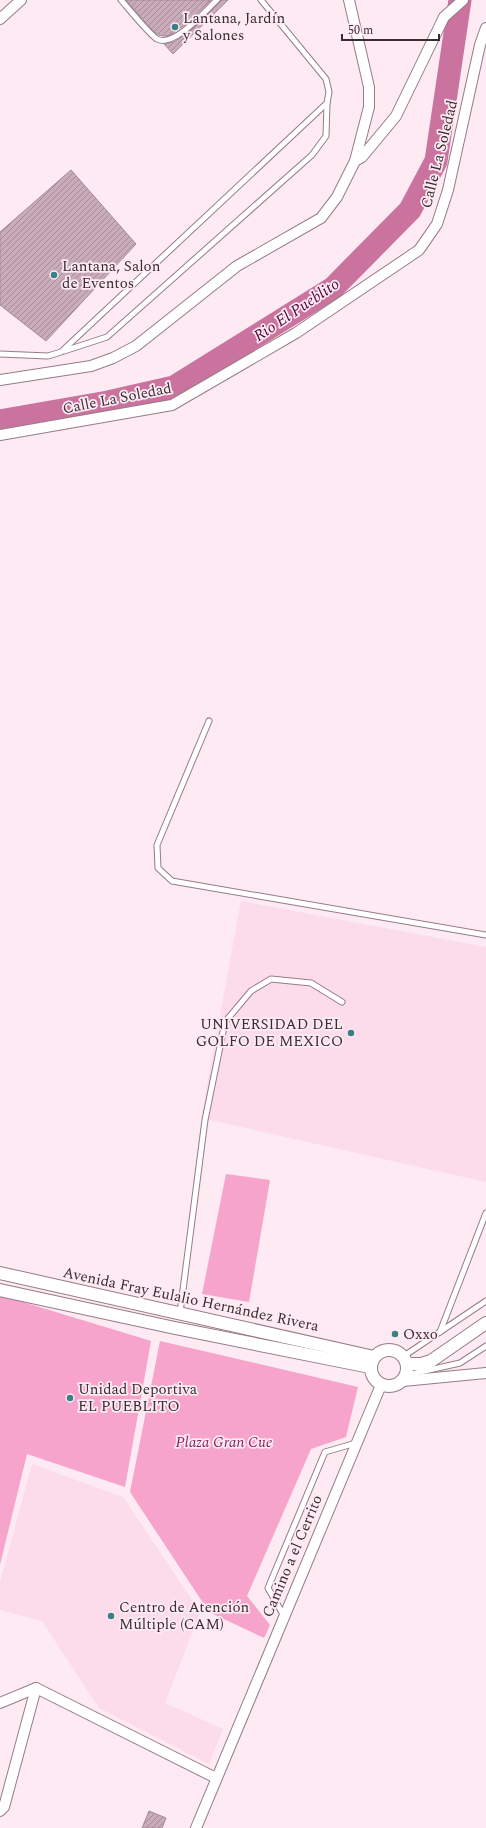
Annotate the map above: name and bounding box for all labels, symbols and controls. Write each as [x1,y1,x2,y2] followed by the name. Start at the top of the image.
[182,7,285,47] place label: Lantana, Jardín y Salones
[342,16,439,42] scale bar
[348,21,373,40] text: 50 m
[170,22,180,32] marker: Lantana, Jardín y Salones
[415,98,464,211] street label: Calle La Soledad
[62,255,161,295] place label: Lantana, Salon de Eventos
[49,270,59,280] marker: Lantana, Salon de Eventos
[249,272,344,348] water label: Rio El Pueblito
[61,377,174,420] street label: Calle La Soledad
[196,1013,343,1053] place label: UNIVERSIDAD DEL GOLFO DE MEXICO
[346,1028,356,1038] marker: UNIVERSIDAD DEL GOLFO DE MEXICO
[61,1261,322,1338] street label: Avenida Fray Eulalio Hernández Rivera
[403,1323,438,1346] place label: Oxxo
[390,1329,400,1339] marker: Oxxo
[78,1378,198,1418] place label: Unidad Deportiva EL PUEBLITO
[65,1393,75,1403] marker: Unidad Deportiva EL PUEBLITO
[176,1431,273,1454] park label: Plaza Gran Cue
[256,1491,329,1621] street label: Camino a el Cerrito
[119,1596,250,1636] place label: Centro de Atención Múltiple (CAM)
[106,1611,116,1621] marker: Centro de Atención Múltiple (CAM)

